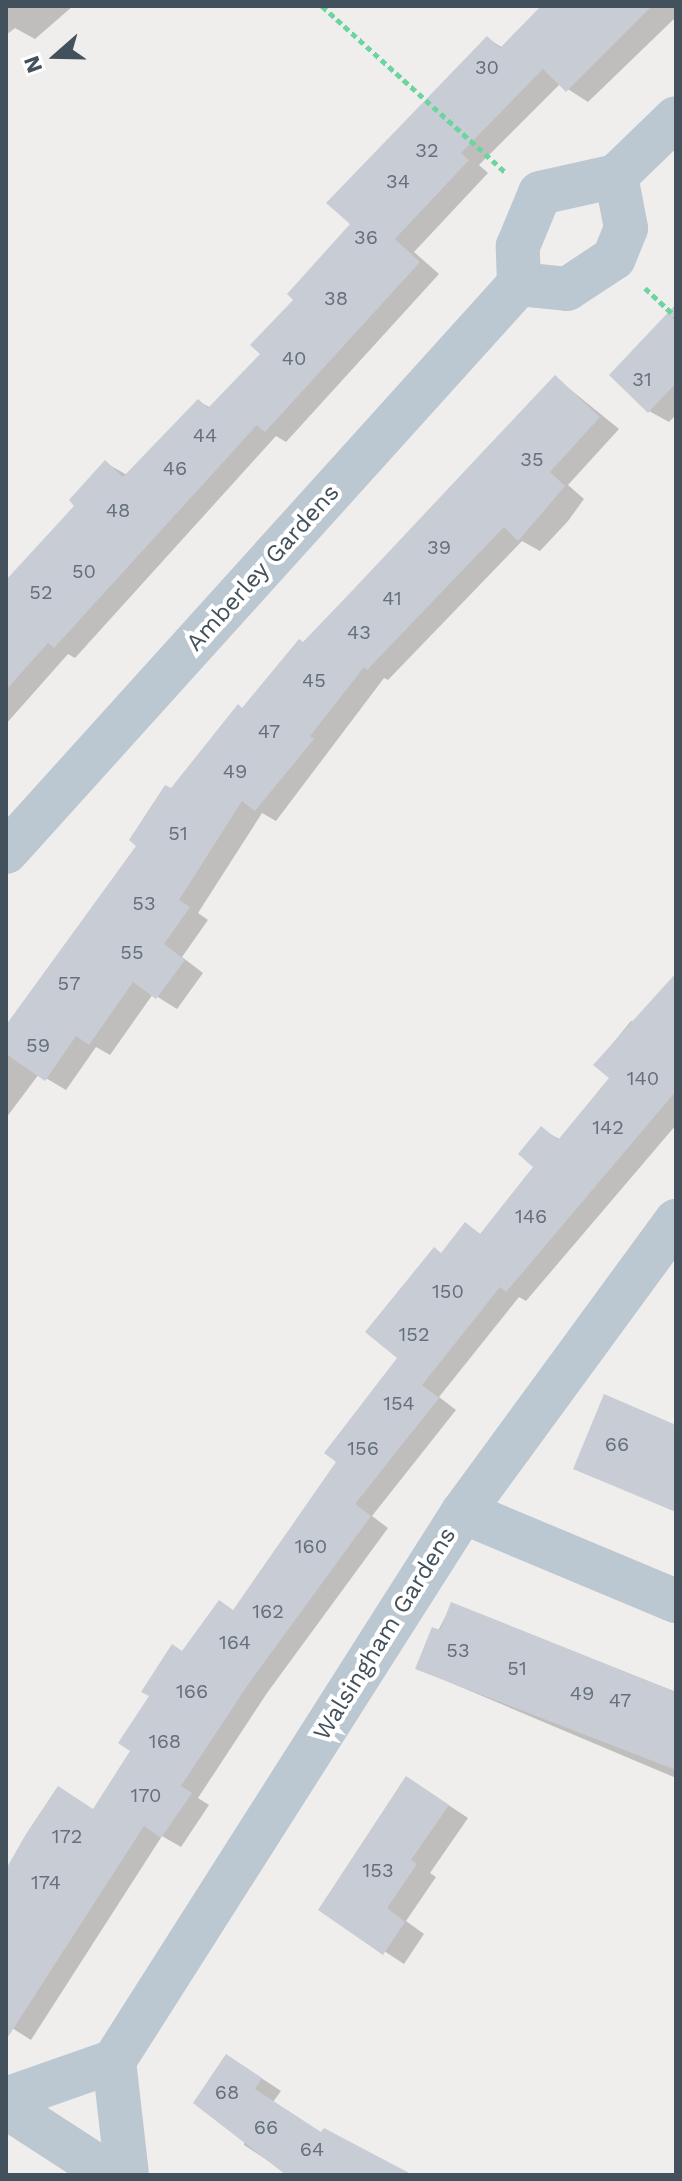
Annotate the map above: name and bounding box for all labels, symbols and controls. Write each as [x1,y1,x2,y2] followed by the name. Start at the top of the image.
[16,16,96,96] north arrow
[18,52,48,76] text: N
[475,55,499,79] house number: 30
[415,138,439,162] house number: 32
[386,169,410,193] house number: 34
[354,225,378,249] house number: 36
[324,286,348,310] house number: 38
[282,346,306,370] house number: 40
[632,367,652,391] house number: 31
[193,423,217,447] house number: 44
[520,447,544,471] house number: 35
[163,456,187,480] house number: 46
[180,478,346,658] street label: Amberley Gardens
[106,498,130,522] house number: 48
[427,535,451,559] house number: 39
[72,559,96,583] house number: 50
[29,580,53,604] house number: 52
[382,586,402,610] house number: 41
[347,620,371,644] house number: 43
[302,668,326,692] house number: 45
[258,719,280,743] house number: 47
[223,759,247,783] house number: 49
[168,821,188,845] house number: 51
[132,891,156,915] house number: 53
[120,940,144,964] house number: 55
[58,971,80,995] house number: 57
[26,1033,50,1057] house number: 59
[627,1066,659,1090] house number: 140
[592,1115,624,1139] house number: 142
[515,1204,547,1228] house number: 146
[432,1279,464,1303] house number: 150
[398,1322,430,1346] house number: 152
[383,1391,415,1415] house number: 154
[605,1432,629,1456] house number: 66
[347,1436,379,1460] house number: 156
[308,1522,462,1746] street label: Walsingham Gardens
[295,1534,327,1558] house number: 160
[252,1599,284,1623] house number: 162
[219,1630,251,1654] house number: 164
[446,1638,470,1662] house number: 53
[507,1656,527,1680] house number: 51
[176,1679,208,1703] house number: 166
[570,1681,594,1705] house number: 49
[609,1688,631,1712] house number: 47
[149,1729,181,1753] house number: 168
[130,1783,162,1807] house number: 170
[52,1824,82,1848] house number: 172
[362,1858,394,1882] house number: 153
[31,1870,61,1894] house number: 174
[215,2080,239,2104] house number: 68
[254,2115,278,2139] house number: 66
[300,2137,324,2161] house number: 64

